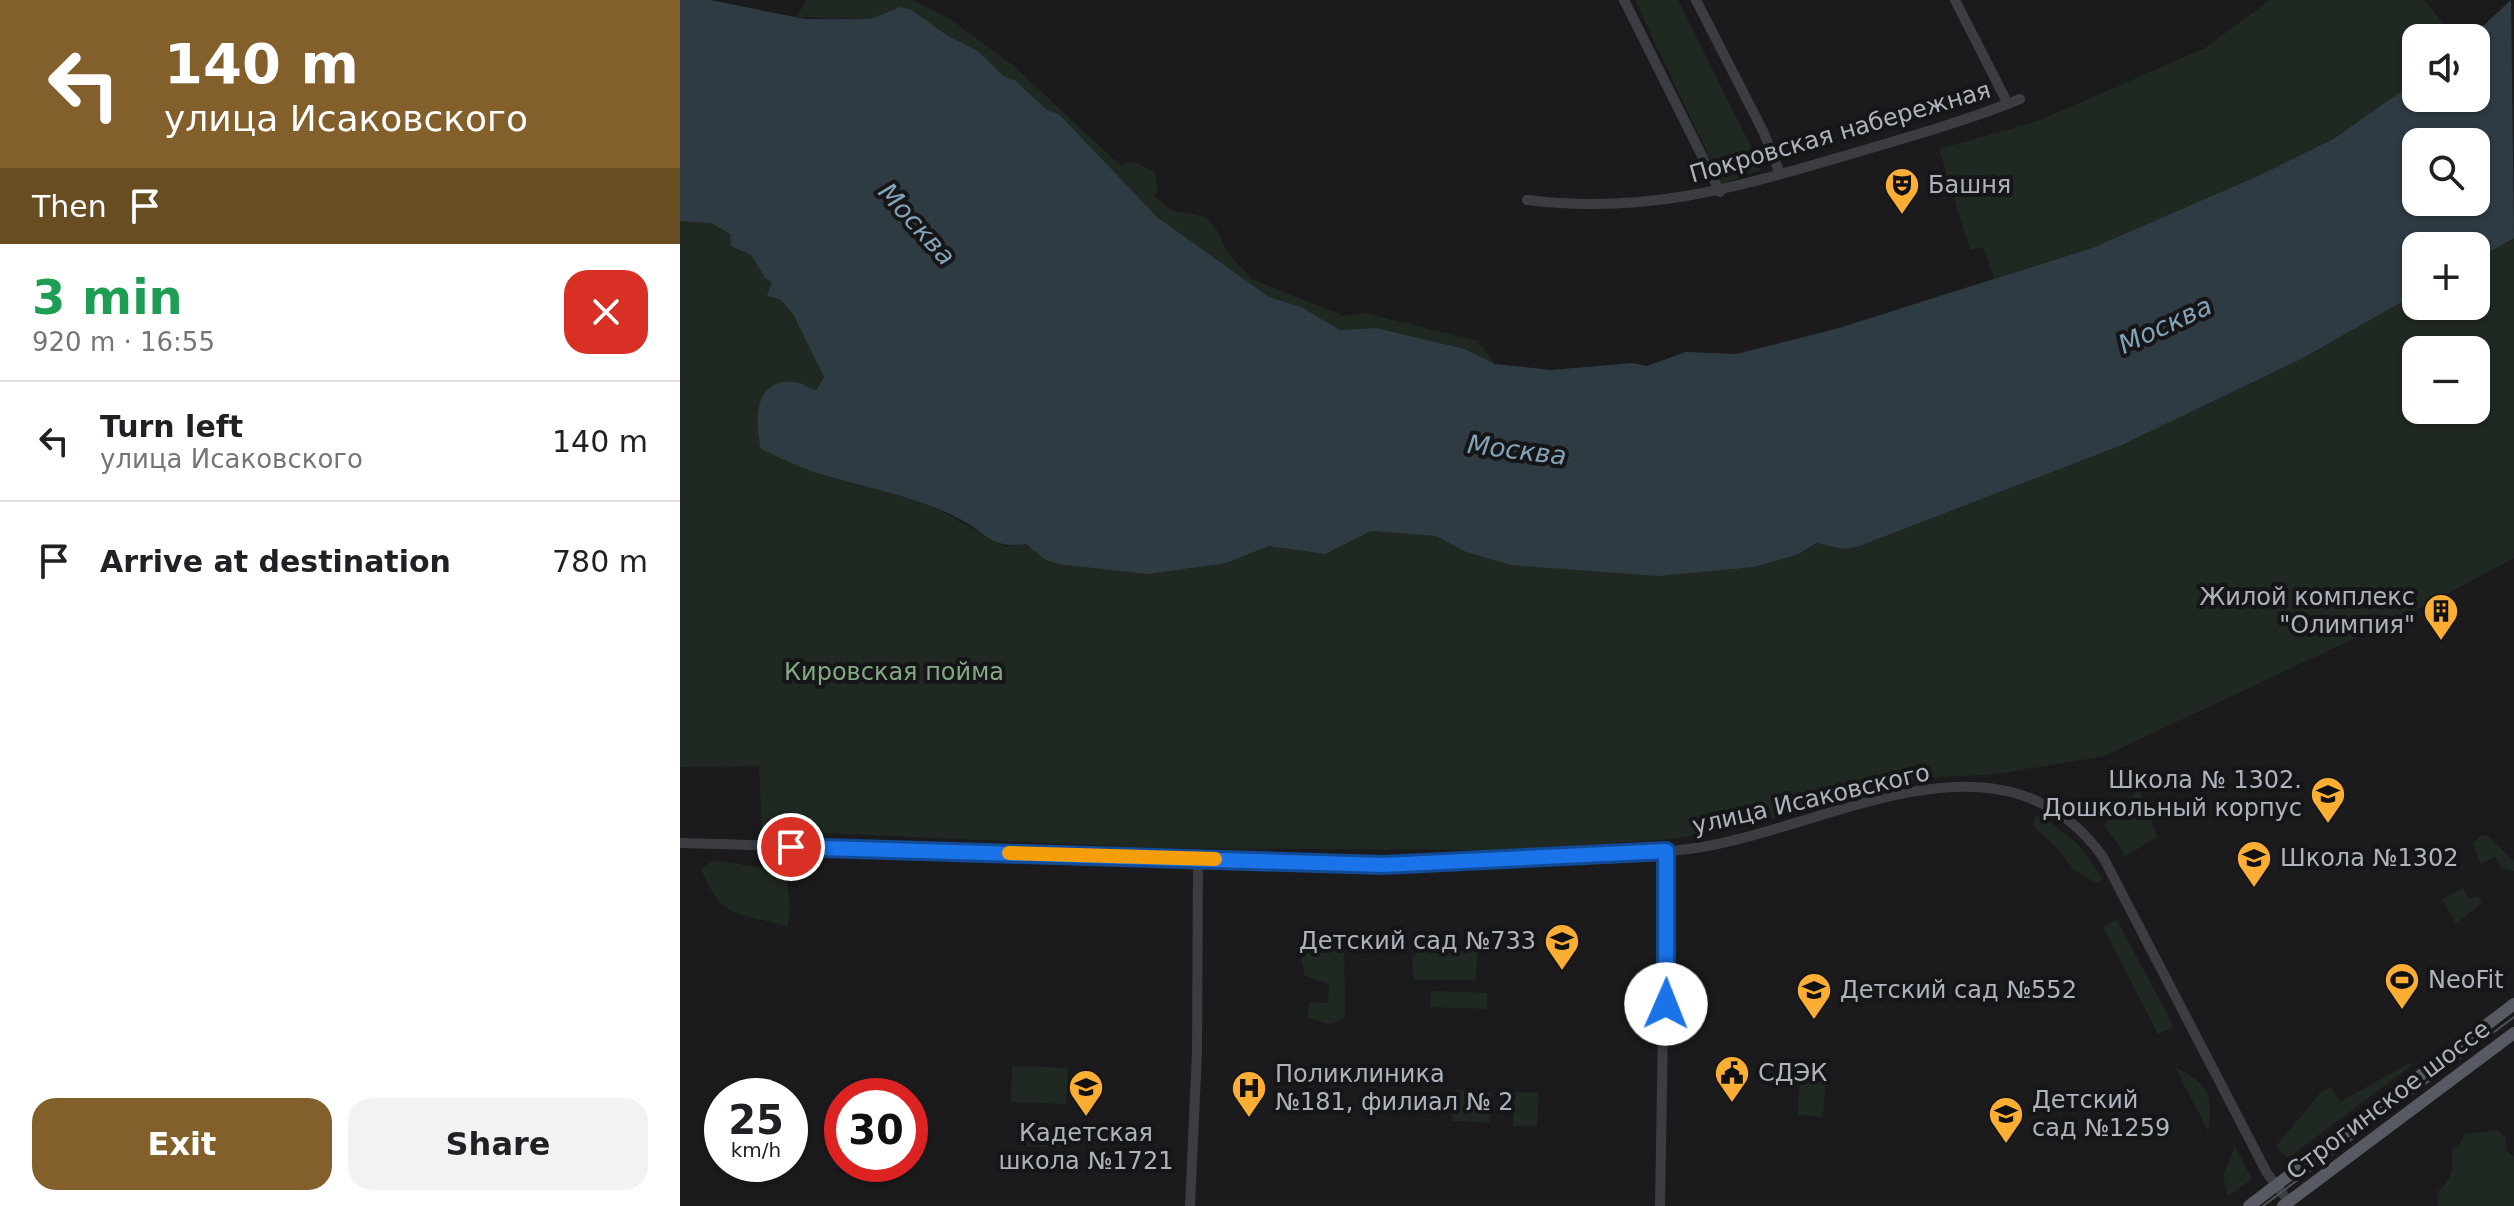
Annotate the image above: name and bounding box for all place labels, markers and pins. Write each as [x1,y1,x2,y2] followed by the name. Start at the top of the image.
[1883,166,1921,216] theatre icon: Башня
[1928,171,2011,199] place label: Башня
[2200,583,2415,639] place label: Жилой комплекс "Олимпия"
[2422,592,2460,642] building icon: Жилой комплекс "Олимпия"
[2043,766,2302,822] place label: Школа № 1302. Дошкольный корпус
[2309,775,2347,825] school or university icon: Школа № 1302. Дошкольный корпус
[757,813,825,881] pin
[2235,839,2273,889] school or university icon: Школа №1302
[2280,844,2459,872] place label: Школа №1302
[1543,922,1581,972] school or university icon: Детский сад №733
[1299,927,1536,955] place label: Детский сад №733
[2383,961,2421,1011] sports icon: NeoFit
[2428,966,2504,994] place label: NeoFit
[1795,971,1833,1021] school or university icon: Детский сад №552
[1840,976,2077,1004] place label: Детский сад №552
[1713,1054,1751,1104] public building icon: СДЭК
[1758,1059,1827,1087] place label: СДЭК
[1275,1060,1514,1116] place label: Поликлиника №181, филиал № 2
[1067,1068,1105,1118] school or university icon: Кадетская школа №1721
[1230,1069,1268,1119] hospital icon: Поликлиника №181, филиал № 2
[2032,1086,2170,1142] place label: Детский сад №1259
[1987,1095,2025,1145] school or university icon: Детский сад №1259
[999,1119,1173,1175] place label: Кадетская школа №1721

